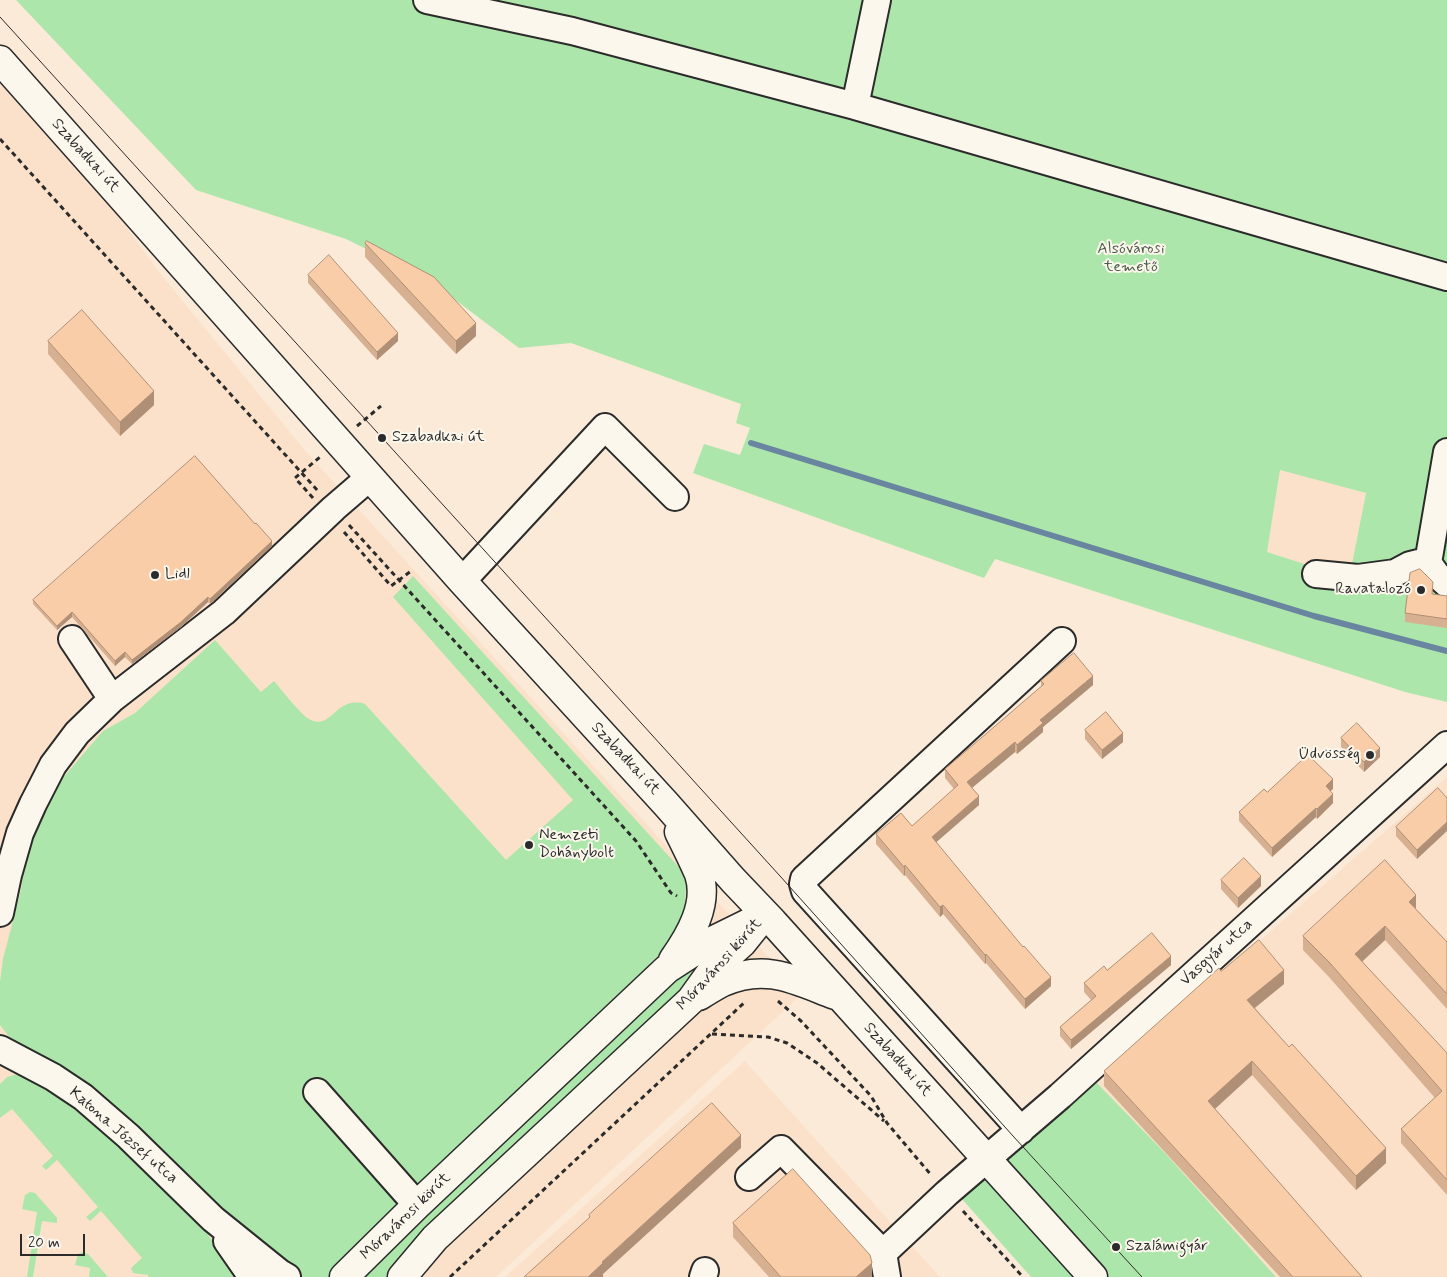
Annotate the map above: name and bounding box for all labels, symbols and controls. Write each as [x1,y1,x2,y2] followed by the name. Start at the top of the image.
[47,115,123,197] street label: Szabadkai út
[1097,240,1165,278] park label: Alsóvárosi temető
[392,428,485,448] place label: Szabadkai út
[376,432,388,444] marker: Szabadkai út
[165,565,190,585] place label: Lidl
[149,569,161,581] marker: Lidl
[1335,580,1411,600] place label: Ravatalozó
[1415,584,1427,596] marker: Ravatalozó
[586,719,664,799] street label: Szabadkai út
[1298,745,1360,765] place label: Üdvösség
[1364,749,1376,761] marker: Üdvösség
[539,826,614,864] place label: Nemzeti Dohánybolt
[523,839,535,851] marker: Nemzeti Dohánybolt
[673,915,767,1015] street label: Móravárosi körút
[1177,915,1257,991] street label: Vasgyár utca
[859,1019,935,1101] street label: Szabadkai út
[65,1084,181,1188] street label: Katona József utca
[357,1169,455,1265] street label: Móravárosi körút
[22,1224,88,1256] scale bar
[28,1233,60,1253] text: 20 m
[1126,1237,1208,1257] place label: Szalámigyár
[1110,1241,1122,1253] marker: Szalámigyár

